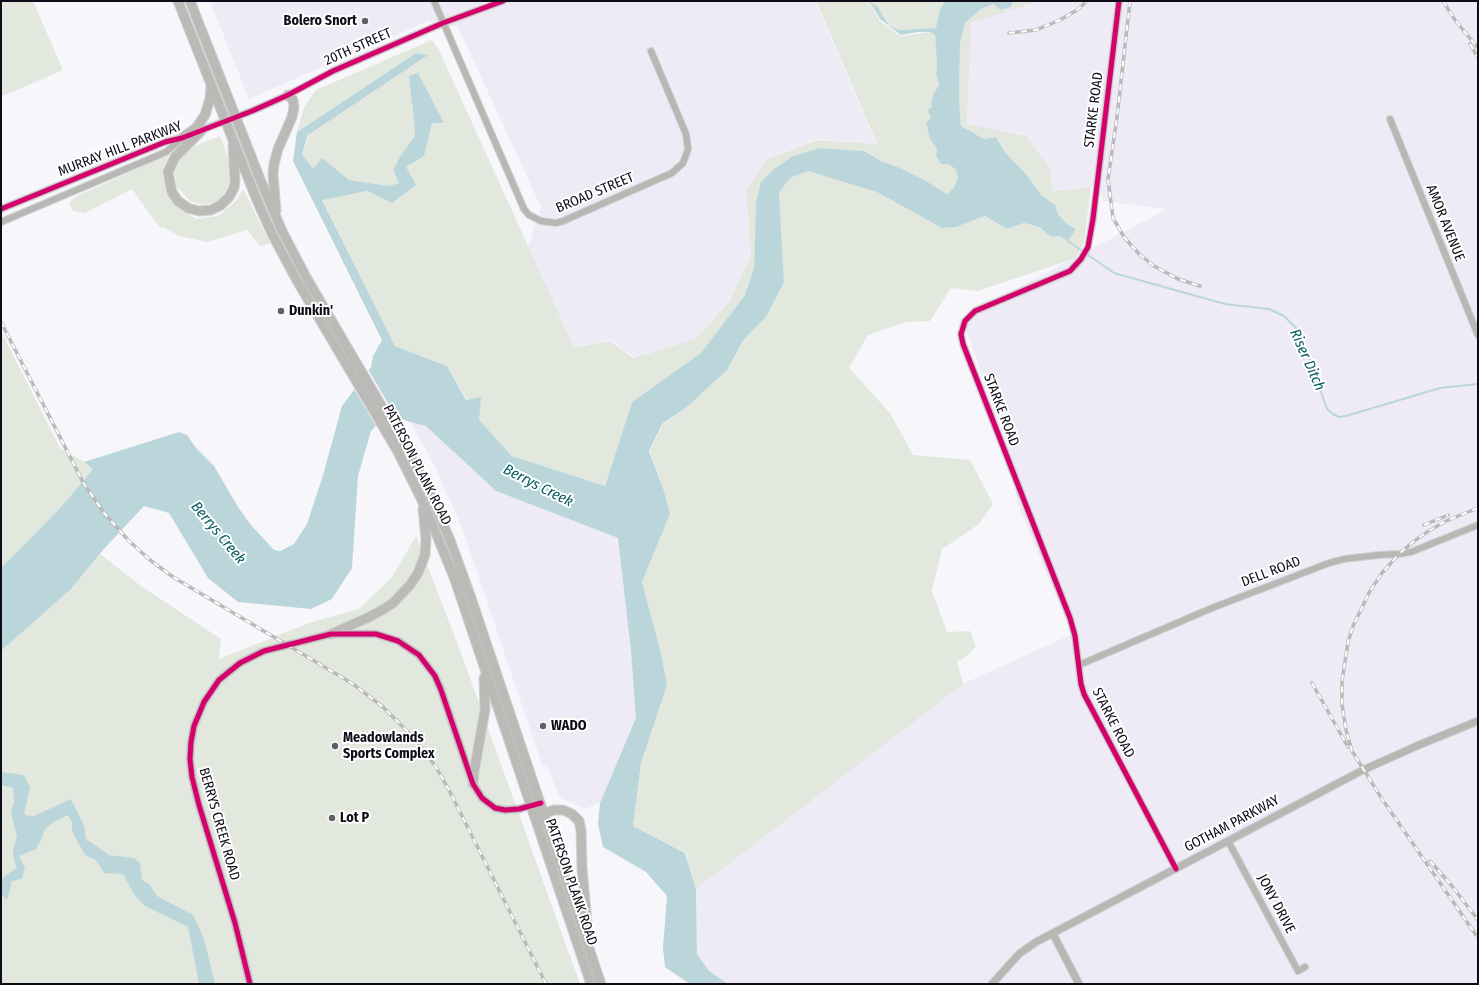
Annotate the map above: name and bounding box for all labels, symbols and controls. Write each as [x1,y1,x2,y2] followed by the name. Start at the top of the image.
[284,13,357,29] place label: Bolero Snort
[360,16,370,26] marker: Bolero Snort
[322,25,394,69] street label: 20TH STREET
[1081,71,1107,149] street label: STARKE ROAD
[56,118,184,180] street label: MURRAY HILL PARKWAY
[554,169,636,217] street label: BROAD STREET
[1422,182,1468,264] street label: AMOR AVENUE
[289,303,333,319] place label: Dunkin'
[276,306,286,316] marker: Dunkin'
[1285,326,1329,394] water label: Riser Ditch
[979,371,1023,449] street label: STARKE ROAD
[379,402,455,528] street label: PATERSON PLANK ROAD
[500,461,576,511] water label: Berrys Creek
[187,498,249,568] water label: Berrys Creek
[1239,553,1303,591] street label: DELL ROAD
[1088,685,1138,761] street label: STARKE ROAD
[551,718,587,734] place label: WADO
[538,721,548,731] marker: WADO
[343,730,434,762] place label: Meadowlands Sports Complex
[330,741,340,751] marker: Meadowlands Sports Complex
[195,766,243,882] street label: BERRYS CREEK ROAD
[1182,792,1282,856] street label: GOTHAM PARKWAY
[340,810,369,826] place label: Lot P
[327,813,337,823] marker: Lot P
[541,816,601,948] street label: PATERSON PLANK ROAD
[1253,872,1299,936] street label: JONY DRIVE

